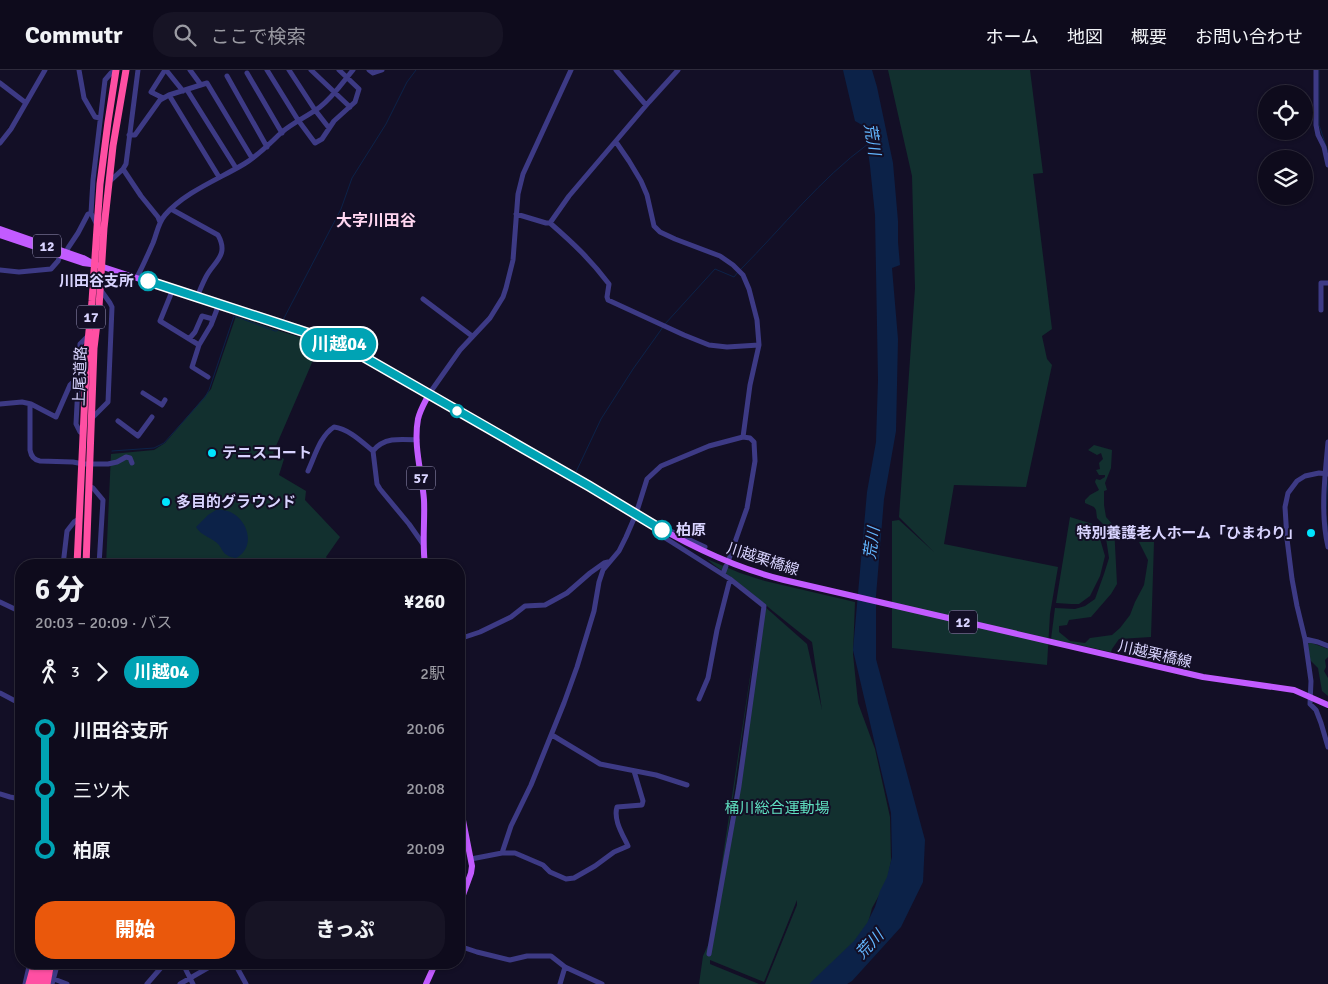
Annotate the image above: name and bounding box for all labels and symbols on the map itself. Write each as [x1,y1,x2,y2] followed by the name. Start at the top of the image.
[860,122,885,158] water label: 荒川
[336,211,416,231] district label: 大字川田谷
[33,235,61,258] road number: 12
[138,271,158,291] marker: 川田谷支所
[59,272,134,290] place label: 川田谷支所
[77,306,105,328] road number: 17
[304,328,374,360] line badge: 川越04
[70,346,90,406] street label: 上尾道路
[450,404,464,418] unlabelled marker
[222,444,312,462] place label: テニスコート
[206,447,218,459] marker: テニスコート
[407,466,435,489] road number: 57
[176,493,296,511] place label: 多目的グラウンド
[160,496,172,508] marker: 多目的グラウンド
[652,520,672,540] marker: 柏原
[676,521,706,539] place label: 柏原
[860,524,884,560] water label: 荒川
[1076,524,1301,542] place label: 特別養護老人ホーム「ひまわり」
[1305,527,1317,539] marker: 特別養護老人ホーム「ひまわり」
[725,539,801,579] street label: 川越栗橋線
[949,610,977,634] road number: 12
[1116,637,1194,671] street label: 川越栗橋線
[724,799,830,817] park label: 桶川総合運動場
[852,925,889,963] water label: 荒川

